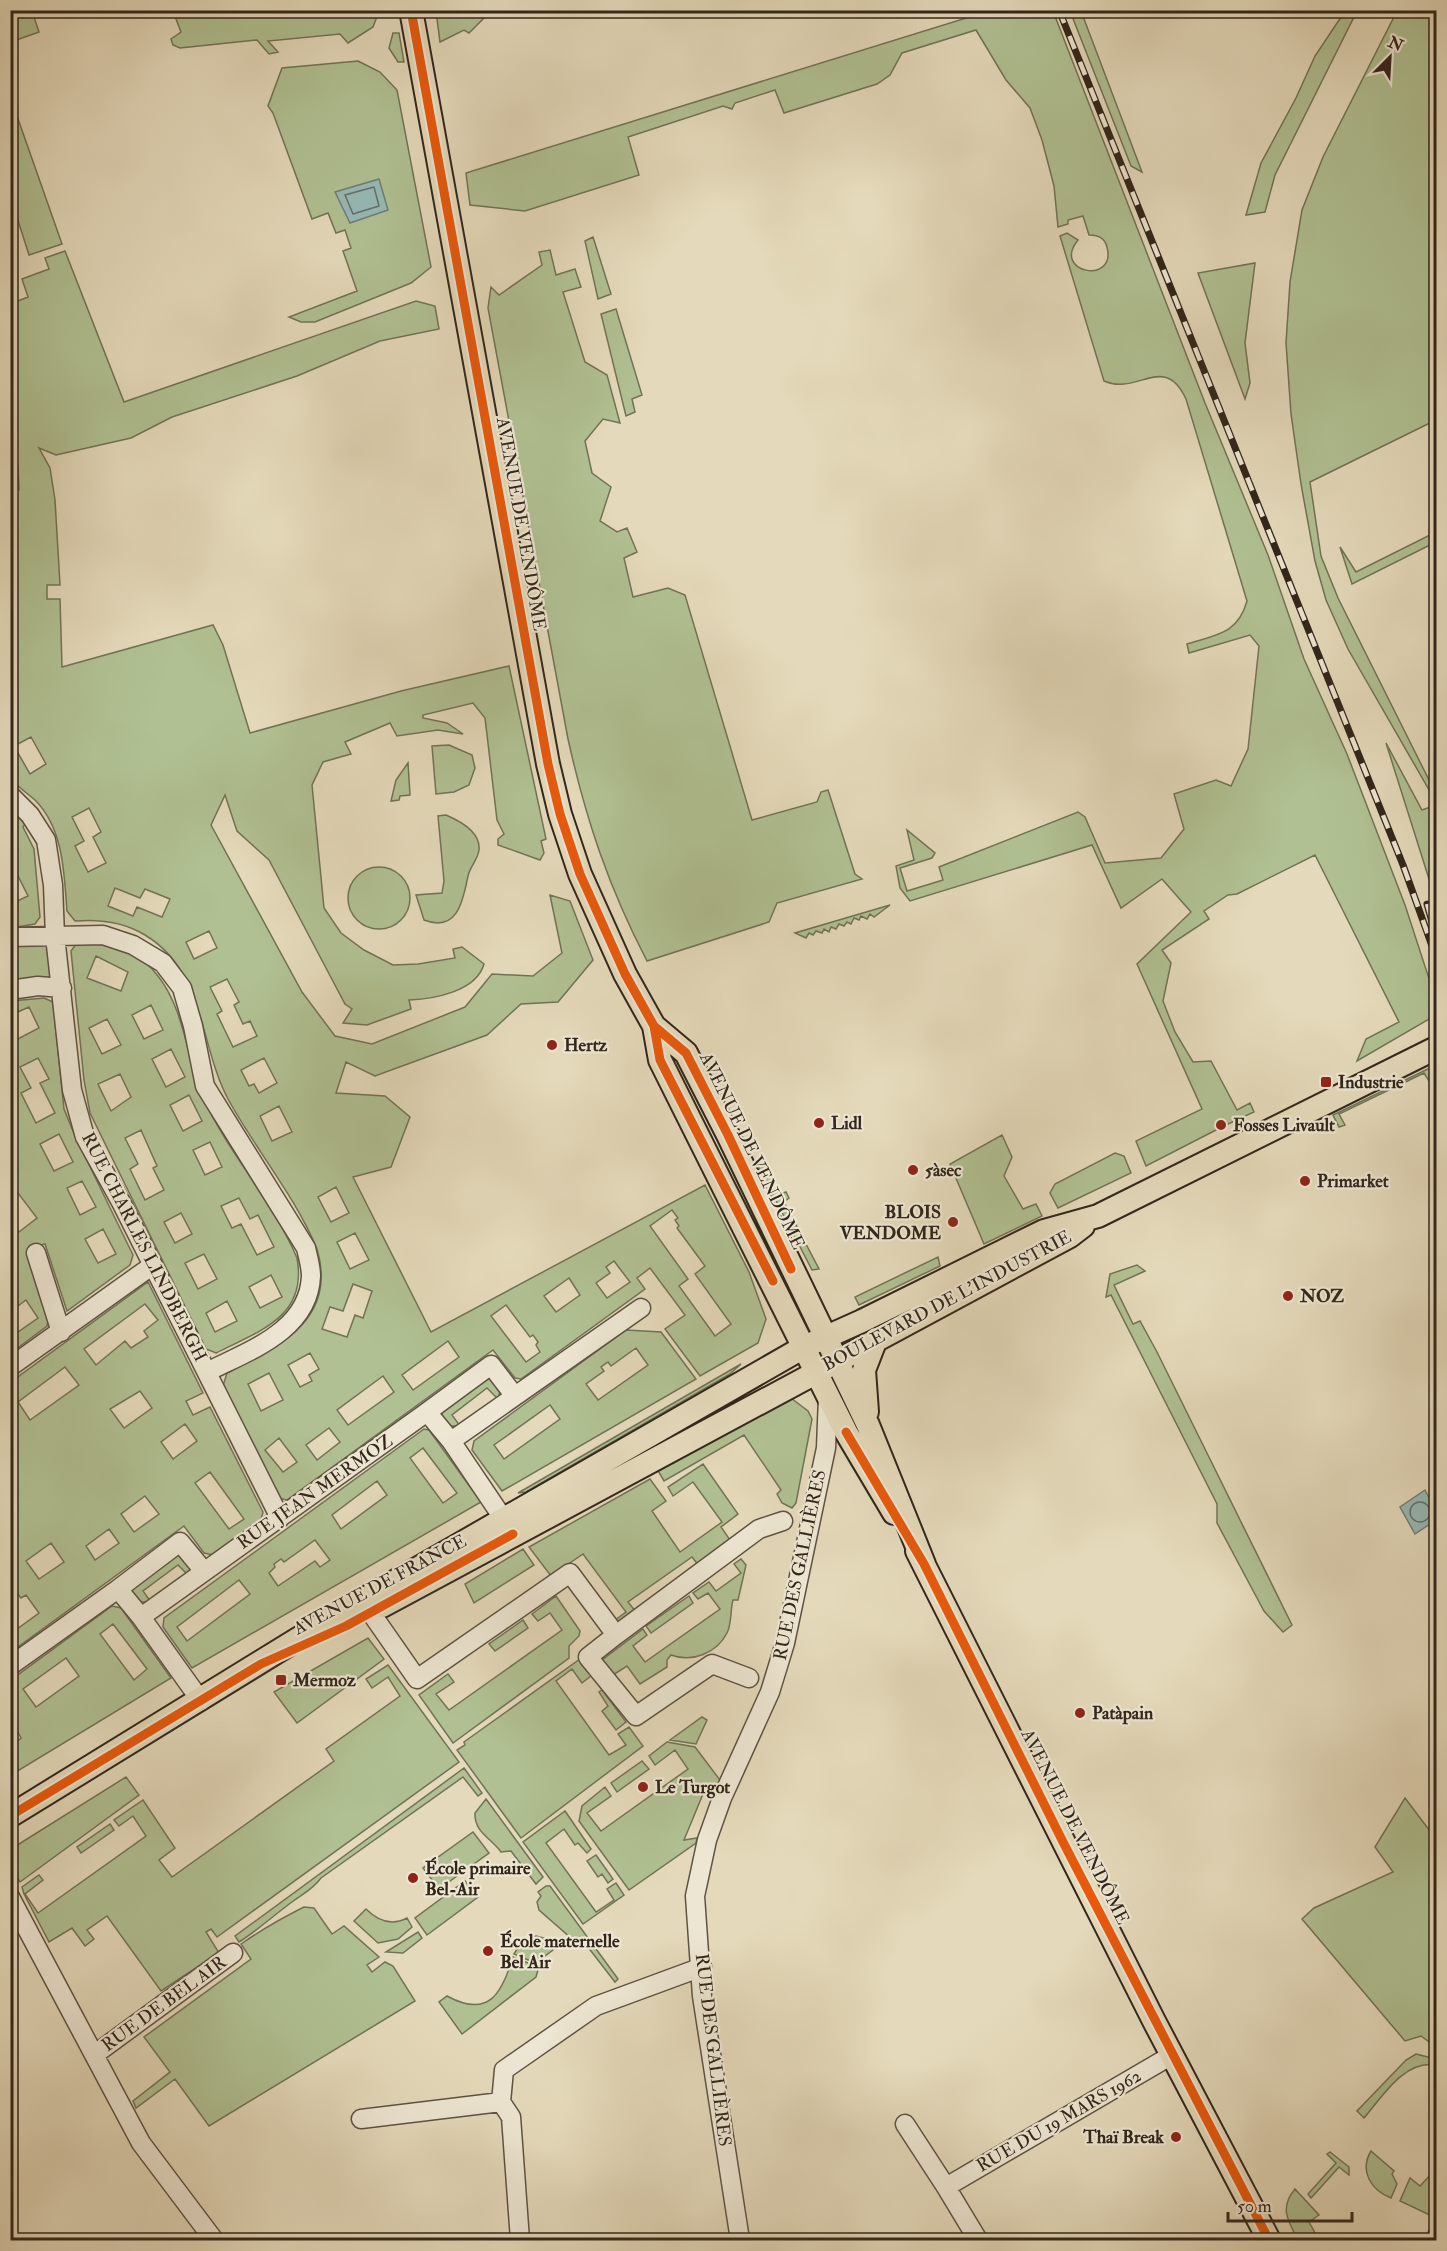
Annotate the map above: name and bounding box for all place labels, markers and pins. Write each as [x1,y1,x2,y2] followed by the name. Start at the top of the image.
[564,1034,608,1057] place label: Hertz
[545,1038,559,1052] marker: Hertz
[1338,1071,1404,1094] place label: Industrie
[1319,1075,1333,1089] marker: Industrie
[831,1112,863,1135] place label: Lidl
[1233,1114,1335,1137] place label: Fosses Livault
[812,1116,826,1130] marker: Lidl
[1214,1118,1228,1132] marker: Fosses Livault
[925,1159,962,1182] place label: 5àsec
[906,1163,920,1177] marker: 5àsec
[1317,1170,1389,1193] place label: Primarket
[1298,1174,1312,1188] marker: Primarket
[839,1201,941,1245] place label: BLOIS VENDOME
[946,1215,960,1229] marker: BLOIS VENDOME
[1299,1285,1345,1308] place label: NOZ
[1281,1289,1295,1303] marker: NOZ
[292,1669,356,1692] place label: Mermoz
[274,1673,288,1687] marker: Mermoz
[1092,1702,1154,1725] place label: Patàpain
[1073,1706,1087,1720] marker: Patàpain
[655,1776,730,1799] place label: Le Turgot
[636,1780,650,1794] marker: Le Turgot
[425,1856,531,1901] place label: École primaire Bel-Air
[406,1871,420,1885] marker: École primaire Bel-Air
[500,1929,620,1974] place label: École maternelle Bel Air
[481,1944,495,1958] marker: École maternelle Bel Air
[1082,2126,1164,2149] place label: Thaï Break
[1169,2130,1183,2144] marker: Thaï Break

